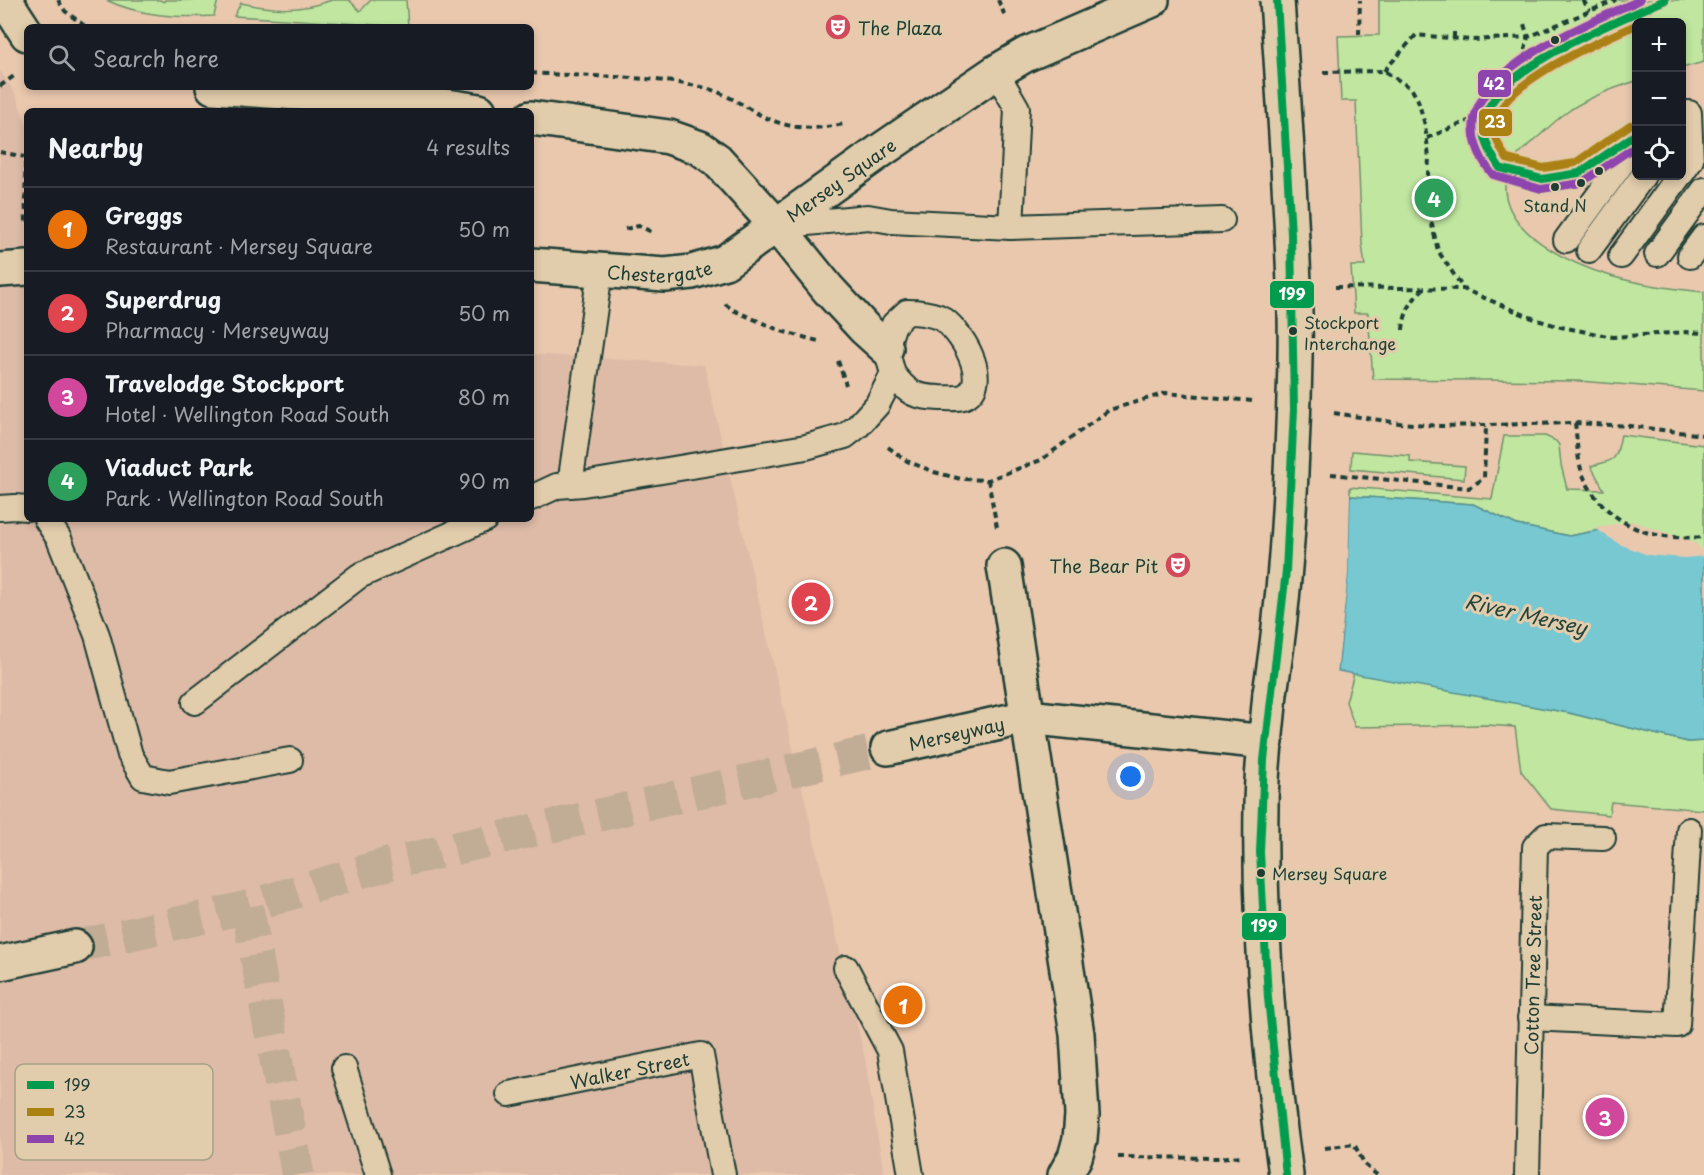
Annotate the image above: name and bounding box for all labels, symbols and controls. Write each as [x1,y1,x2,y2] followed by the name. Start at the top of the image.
[823,12,853,42] theatre icon: The Plaza
[858,14,943,41] place label: The Plaza
[1632,18,1686,180] map controls
[1632,18,1686,72] button: +
[24,24,534,90] search box
[1549,34,1561,46] unlabelled marker
[45,41,78,74] icon: search
[93,41,219,74] text: Search here
[1477,69,1512,98] line badge: 42
[1483,71,1505,95] text: 42
[1632,72,1686,126] button: −
[1478,108,1513,137] line badge: 23
[1484,109,1506,133] text: 23
[1632,126,1686,180] button: locate
[48,128,143,167] text: Nearby
[780,131,901,228] street label: Mersey Square
[426,132,510,162] text: 4 results
[1593,165,1605,177] unlabelled marker
[1414,176,1454,220] pin: 4
[1575,177,1587,189] unlabelled marker
[1549,181,1561,193] marker: Stand N
[1523,193,1587,217] place label: Stand N
[105,198,182,231] text: Greggs
[63,214,72,244] text: 1
[458,214,510,244] text: 50 m
[105,231,373,261] text: Restaurant · Mersey Square
[606,253,715,289] street label: Chestergate
[1269,280,1315,309] line badge: 199
[1278,281,1306,305] text: 199
[105,282,221,315] text: Superdrug
[60,298,75,328] text: 2
[458,298,510,328] text: 50 m
[1304,310,1396,355] place label: Stockport Interchange
[105,315,330,345] text: Pharmacy · Merseyway
[1287,325,1299,337] marker: Stockport Interchange
[105,366,344,399] text: Travelodge Stockport
[61,382,74,412] text: 3
[458,382,510,412] text: 80 m
[105,399,390,429] text: Hotel · Wellington Road South
[105,450,253,483] text: Viaduct Park
[61,466,74,496] text: 4
[459,466,510,496] text: 90 m
[105,483,384,513] text: Park · Wellington Road South
[1163,550,1193,580] theatre icon: The Bear Pit
[1050,552,1158,579] place label: The Bear Pit
[792,580,830,624] pin: 2
[1462,585,1591,643] water label: River Mersey
[906,709,1007,757] street label: Merseyway
[1116,762,1145,791] your location
[1272,861,1387,885] place label: Mersey Square
[1255,867,1267,879] marker: Mersey Square
[1516,895,1547,1055] street label: Cotton Tree Street
[1241,912,1287,941] line badge: 199
[1250,913,1278,937] text: 199
[884,982,922,1028] pin: 1
[567,1044,692,1095] street label: Walker Street
[15,1064,213,1160] legend
[64,1072,91,1096] text: 199
[1586,1094,1624,1140] pin: 3
[64,1099,86,1123] text: 23
[64,1126,85,1150] text: 42

